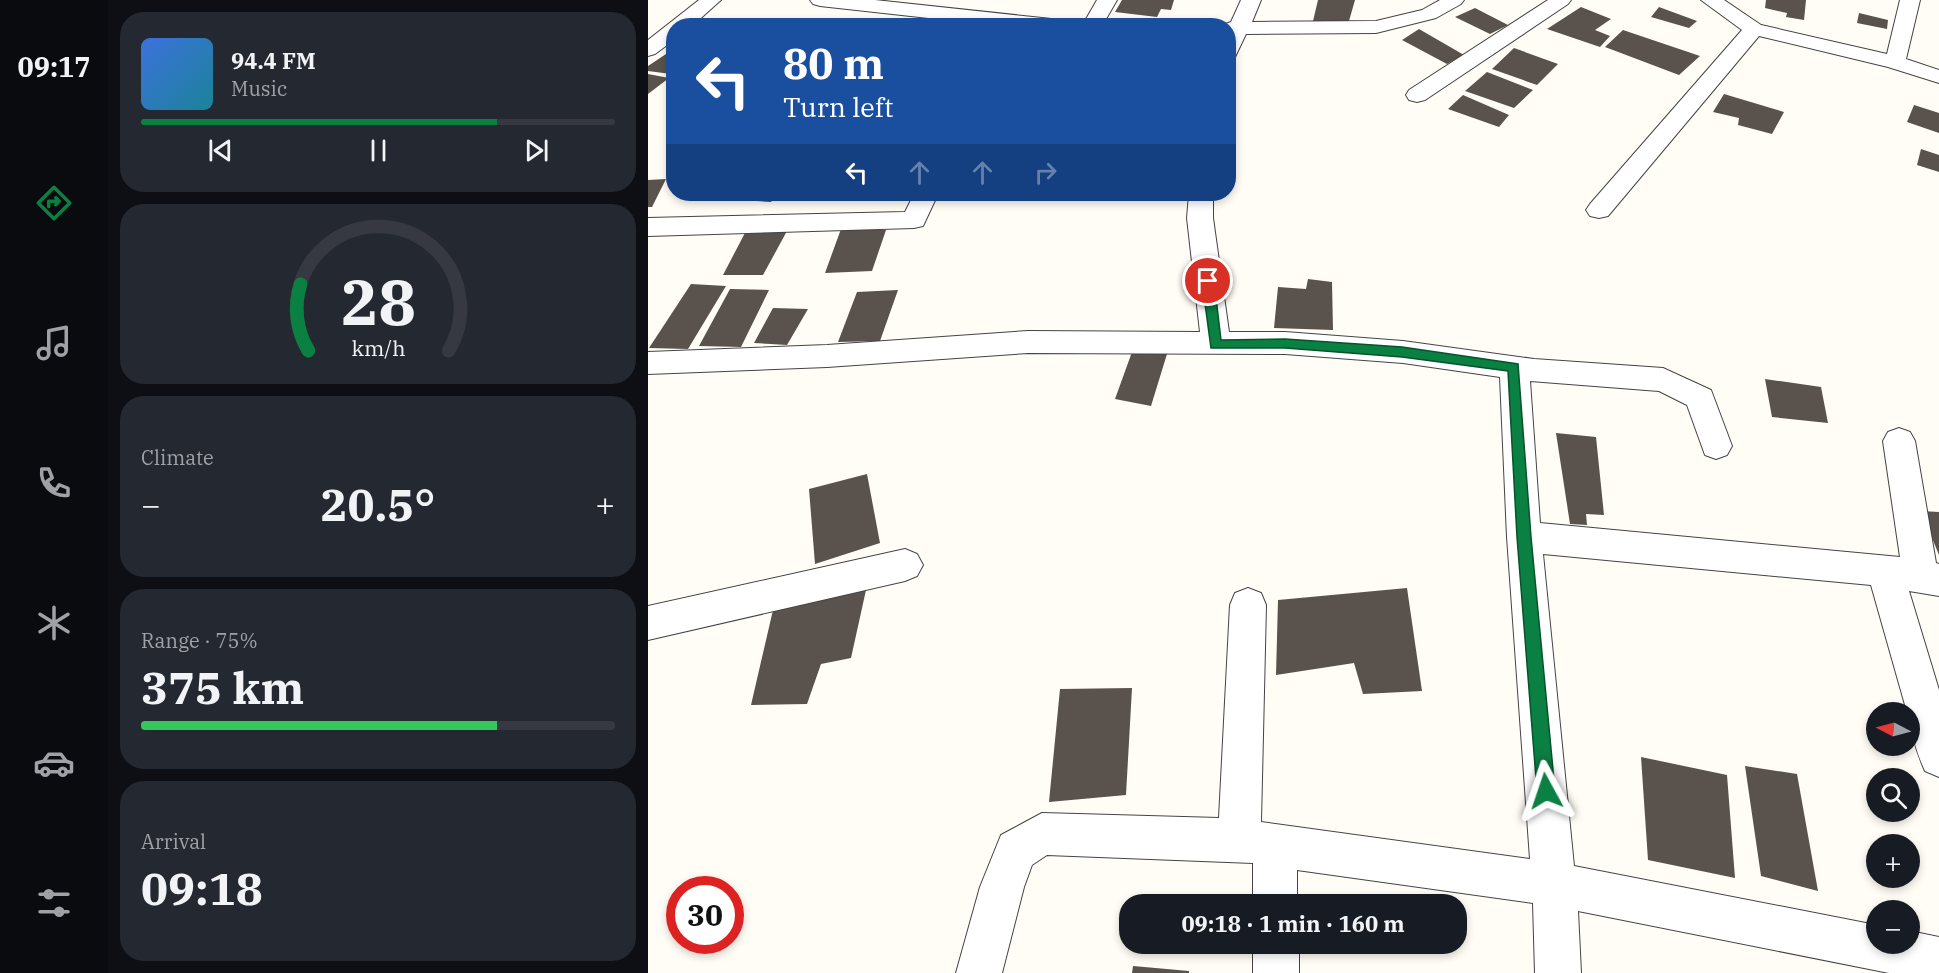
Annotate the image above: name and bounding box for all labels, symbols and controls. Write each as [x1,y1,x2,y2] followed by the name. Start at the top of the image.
[783,36,884,91] text: 80 m
[684,42,762,120] icon: left
[231,46,316,75] text: 94.4 FM
[18,49,90,84] text: 09:17
[231,75,287,102] text: Music
[783,89,894,124] text: Turn left
[204,134,237,167] icon: previous
[362,134,395,167] icon: pause
[520,134,553,167] icon: next
[840,156,873,189] icon: left
[903,156,936,189] icon: ahead
[966,156,999,189] icon: ahead
[1029,156,1062,189] icon: right
[33,182,75,224] icon: directions
[1182,255,1233,306] pin
[341,261,415,342] text: 28
[1191,264,1224,297] icon: arrive
[33,322,75,364] icon: music
[351,335,405,363] text: km/h
[141,444,214,471] text: Climate
[33,462,75,504] icon: phone
[321,475,435,533] text: 20.5°
[141,483,161,526] text: −
[595,483,615,526] text: +
[33,602,75,644] icon: climate
[141,627,258,654] text: Range · 75%
[141,658,304,716] text: 375 km
[1866,702,1920,756] north arrow
[1866,702,1920,954] map controls
[33,742,75,784] icon: car
[1514,759,1578,823] position arrow
[1866,768,1920,822] button: search
[141,828,206,855] text: Arrival
[1866,834,1920,888] button: +
[141,859,263,917] text: 09:18
[666,876,744,954] speed limit sign: 30
[33,882,75,924] icon: filters
[1866,900,1920,954] button: −
[1181,909,1405,938] text: 09:18 · 1 min · 160 m

